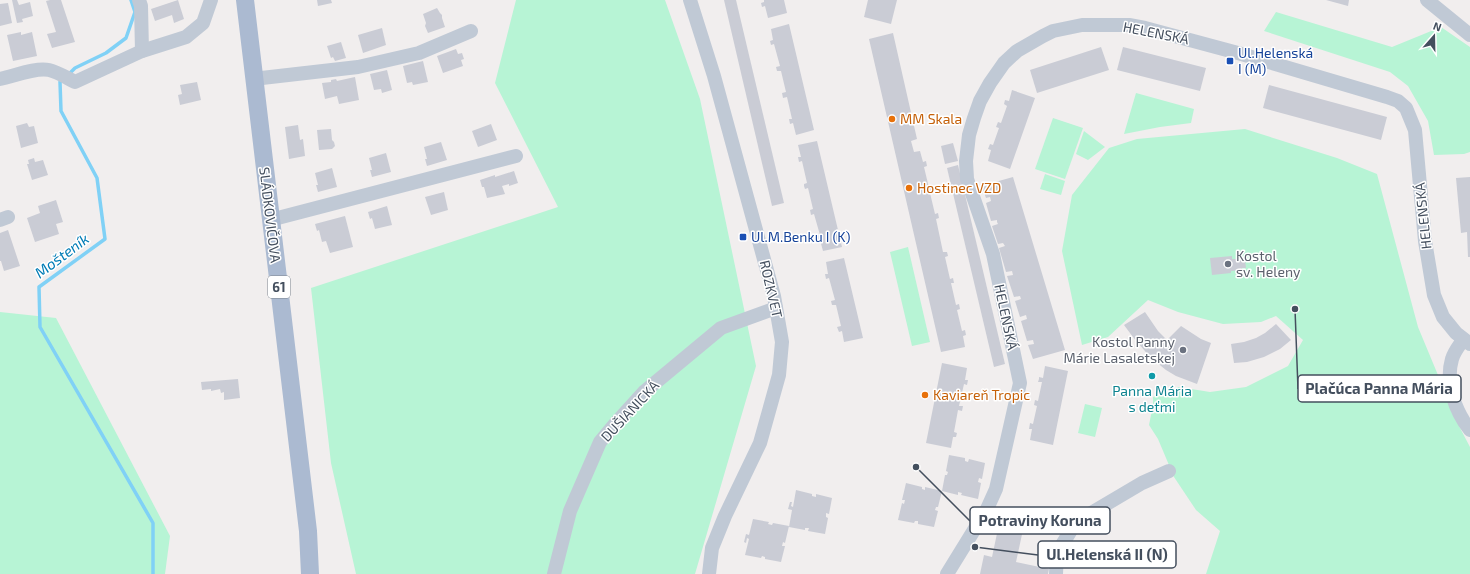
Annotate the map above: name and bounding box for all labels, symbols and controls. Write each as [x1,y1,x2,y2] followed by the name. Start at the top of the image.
[1414,16,1454,56] north arrow
[1122,18,1191,47] street label: HELENSKÁ
[1432,19,1444,34] text: N
[1238,44,1313,77] place label: Ul.Helenská I (M)
[1225,56,1235,66] marker: Ul.Helenská I (M)
[900,110,962,127] place label: MM Skala
[887,114,897,124] marker: MM Skala
[256,166,285,264] street label: SLÁDKOVIČOVA
[917,179,1001,196] place label: Hostinec VZD
[1411,182,1434,250] street label: HELENSKÁ
[904,183,914,193] marker: Hostinec VZD
[751,228,851,245] place label: Ul.M.Benku I (K)
[31,229,92,281] water label: Mošteník
[738,232,748,242] marker: Ul.M.Benku I (K)
[1236,247,1301,280] place label: Kostol sv. Heleny
[757,258,786,319] street label: ROZKVET
[1223,259,1233,269] marker: Kostol sv. Heleny
[268,276,290,298] road number: 61
[991,282,1022,352] street label: HELENSKÁ
[1064,333,1176,366] place label: Kostol Panny Márie Lasaletskej
[1178,345,1188,355] marker: Kostol Panny Márie Lasaletskej
[1147,371,1157,381] marker: Panna Mária s deťmi
[1298,375,1461,402] callout: Plačúca Panna Mária
[597,376,662,445] street label: DUŠIANICKÁ
[1305,379,1453,397] text: Plačúca Panna Mária
[1112,382,1192,415] place label: Panna Mária s deťmi
[933,386,1030,403] place label: Kaviareň Tropic
[920,390,930,400] marker: Kaviareň Tropic
[970,507,1110,534] callout: Potraviny Koruna
[978,511,1102,530] text: Potraviny Koruna
[1038,541,1176,568] callout: Ul.Helenská II (N)
[1046,545,1168,563] text: Ul.Helenská II (N)

